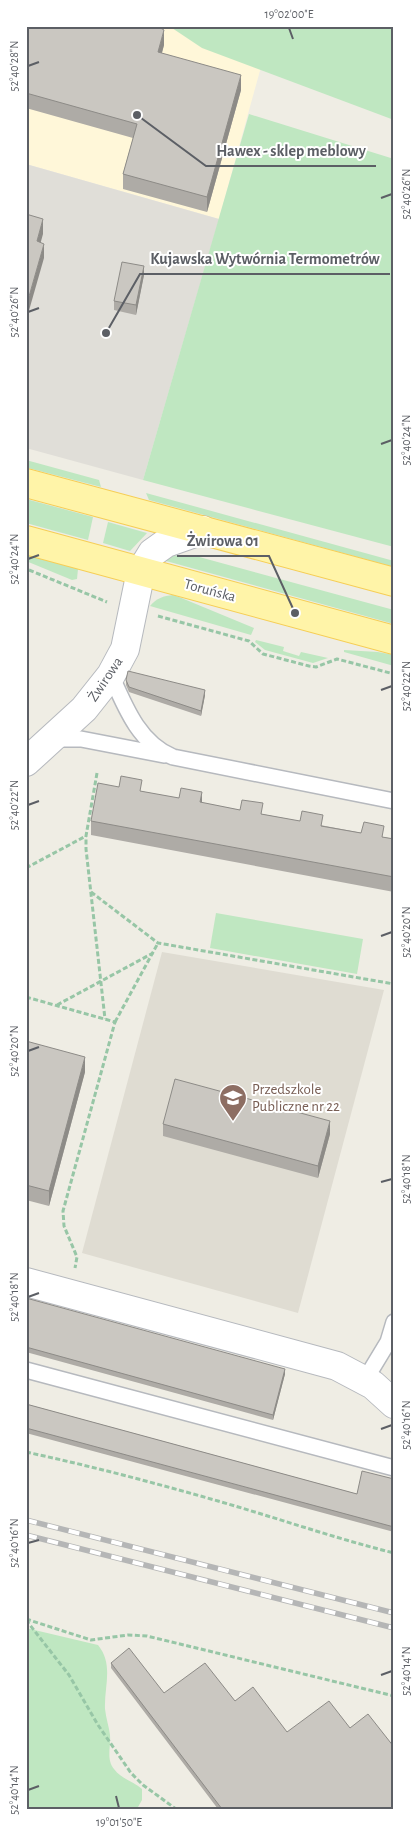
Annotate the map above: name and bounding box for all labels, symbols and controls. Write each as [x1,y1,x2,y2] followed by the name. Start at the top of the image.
[265,8,314,20] text: 19°02'00"E
[8,41,20,91] text: 52°40'28"N
[206,135,376,166] callout: Hawex - sklep meblowy
[216,143,367,160] text: Hawex - sklep meblowy
[400,169,412,219] text: 52°40'26"N
[140,243,390,274] callout: Kujawska Wytwórnia Termometrów
[150,251,381,268] text: Kujawska Wytwórnia Termometrów
[8,287,20,337] text: 52°40'26"N
[400,415,412,465] text: 52°40'24"N
[177,525,269,556] callout: Żwirowa 01
[187,531,259,549] text: Żwirowa 01
[8,534,20,584] text: 52°40'24"N
[182,576,237,605] street label: Toruńska
[84,653,126,704] street label: Żwirowa
[400,661,412,711] text: 52°40'22"N
[8,780,20,830] text: 52°40'22"N
[400,906,412,958] text: 52°40'20"N
[8,1025,20,1077] text: 52°40'20"N
[252,1082,340,1114] place label: Przedszkole Publiczne nr 22
[218,1083,248,1122] school or university icon: Przedszkole Publiczne nr 22
[400,1154,412,1204] text: 52°40'18"N
[8,1272,20,1322] text: 52°40'18"N
[400,1400,412,1450] text: 52°40'16"N
[8,1518,20,1568] text: 52°40'16"N
[400,1646,412,1696] text: 52°40'14"N
[8,1765,20,1815] text: 52°40'14"N
[96,1816,142,1828] text: 19°01'50"E

